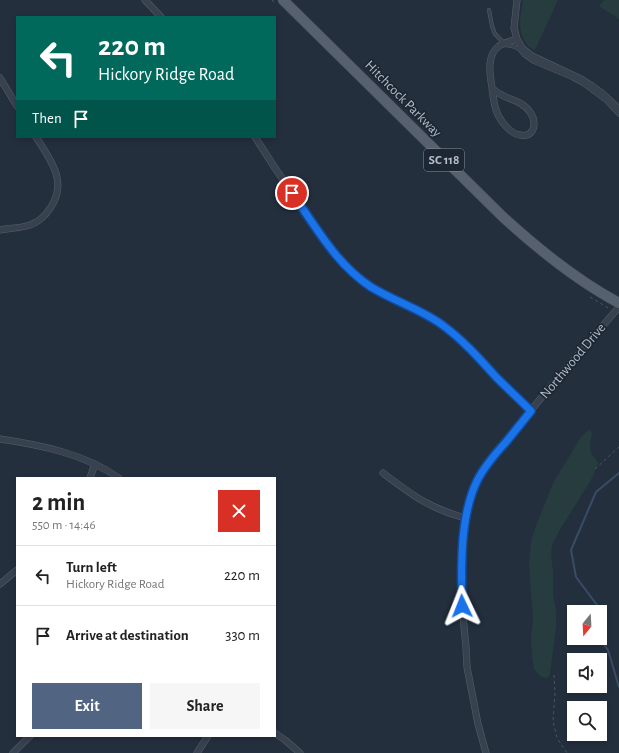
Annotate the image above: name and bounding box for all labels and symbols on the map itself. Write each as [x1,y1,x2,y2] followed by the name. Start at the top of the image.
[362,58,444,140] street label: Hitchcock Parkway
[424,149,464,171] road number: SC 118
[275,176,309,210] pin
[538,321,608,401] street label: Northwood Drive
[441,585,483,627] position arrow
[567,605,607,645] north arrow

